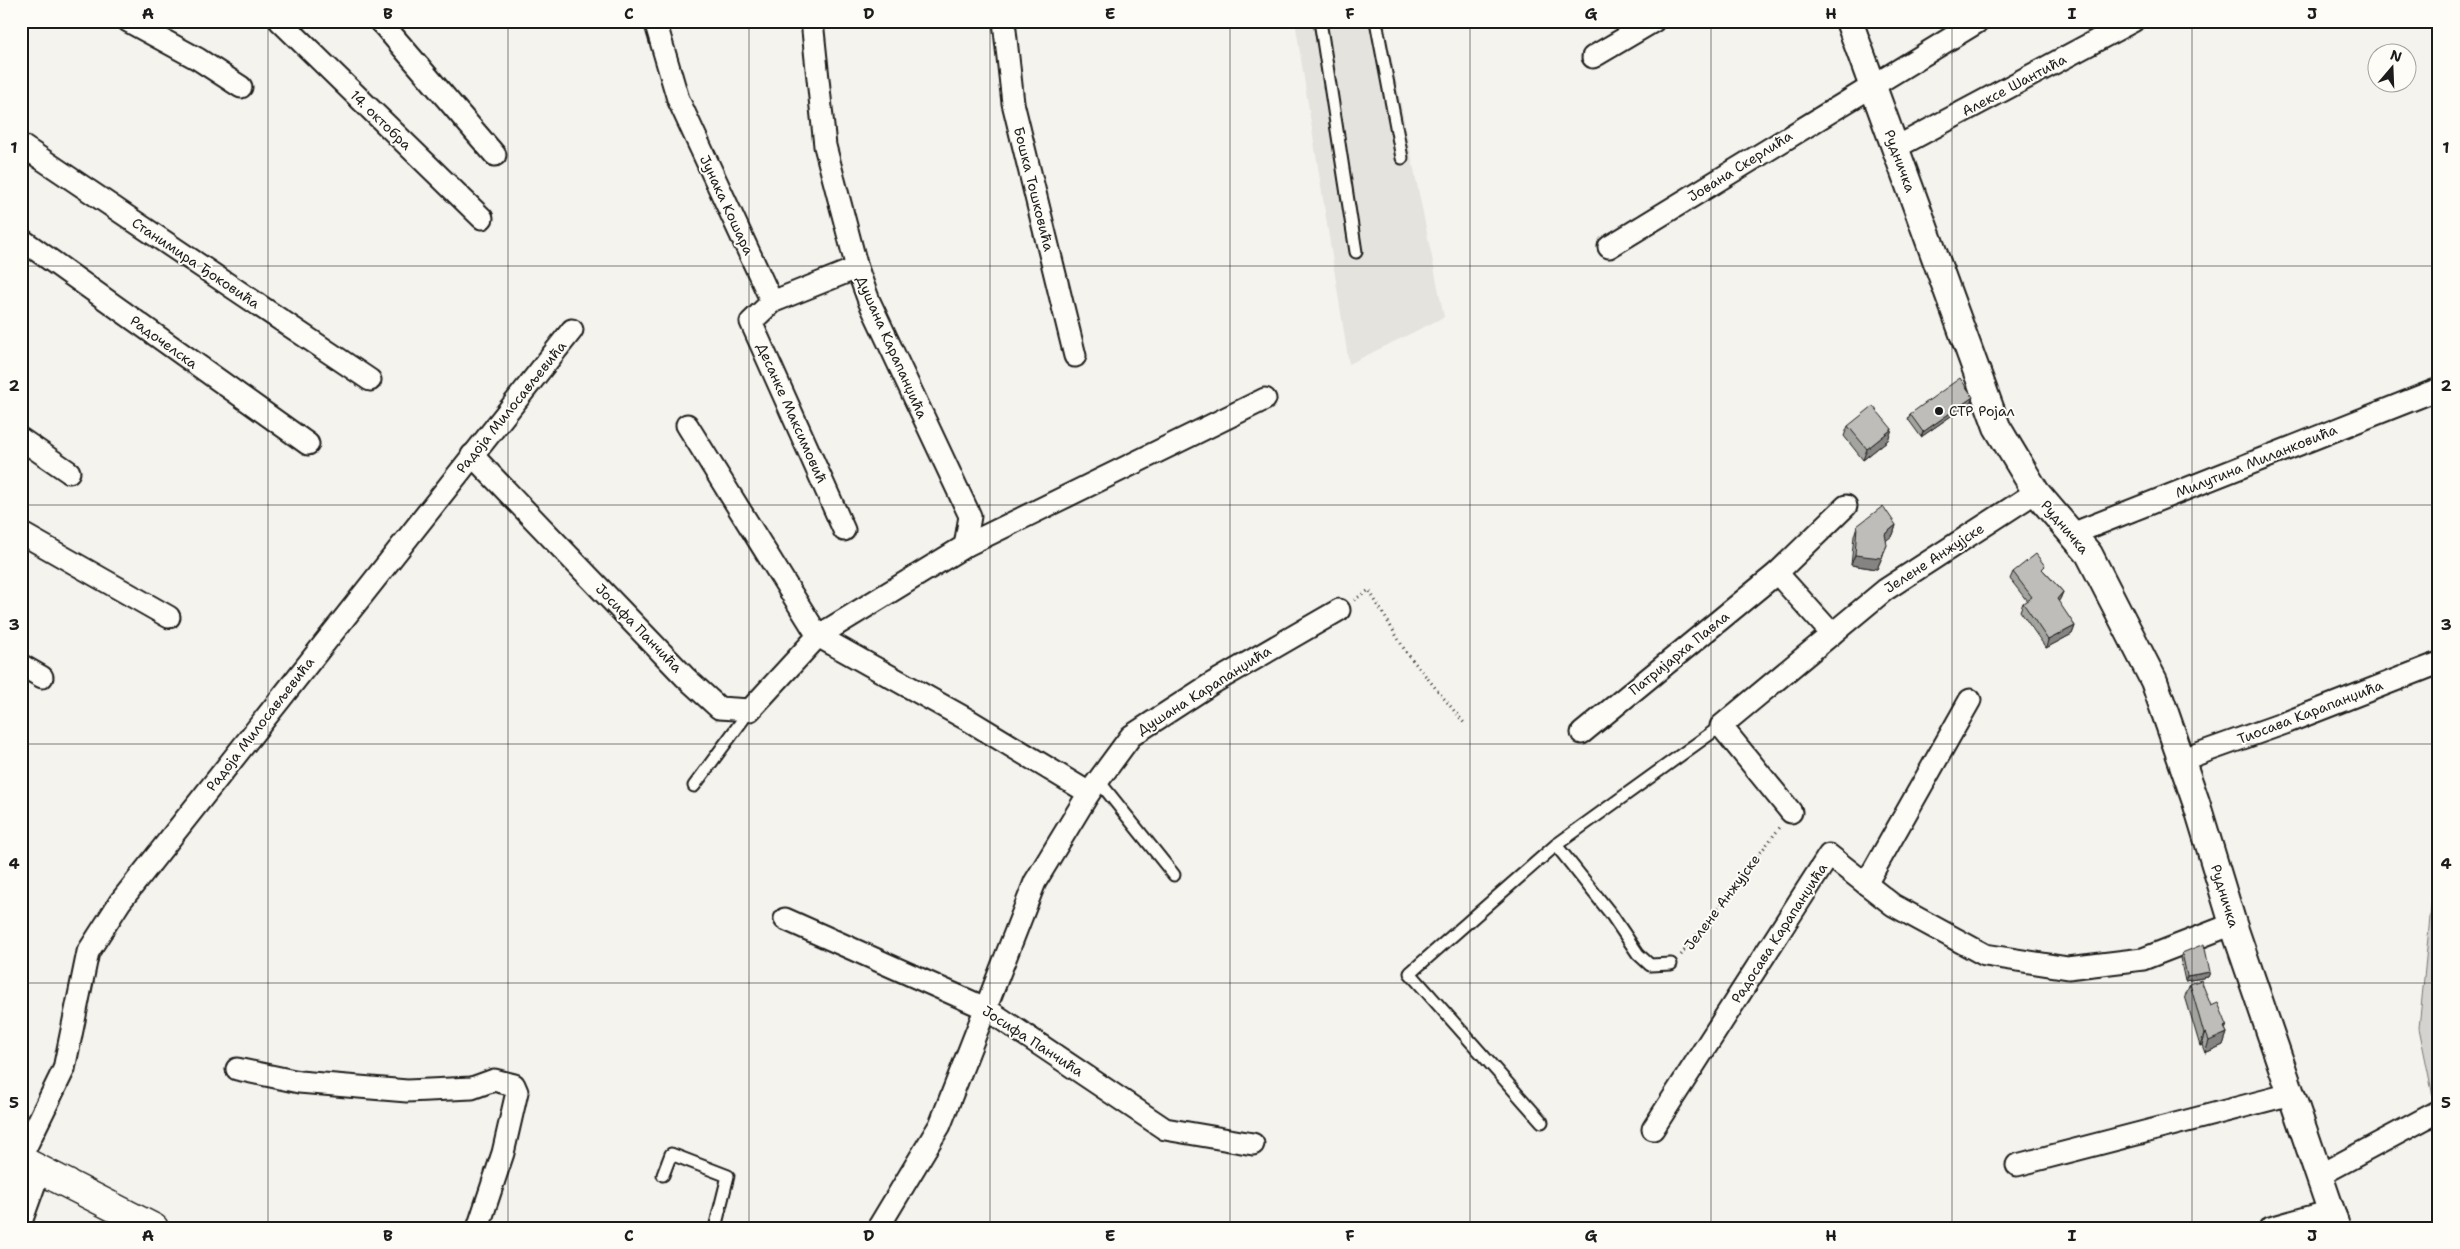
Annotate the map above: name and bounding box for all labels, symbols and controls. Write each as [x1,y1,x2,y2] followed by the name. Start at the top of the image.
[142,3,154,24] text: A
[383,3,393,24] text: B
[624,3,634,24] text: C
[863,3,875,24] text: D
[1105,3,1115,24] text: E
[1345,3,1355,24] text: F
[1585,3,1598,24] text: G
[1825,3,1837,24] text: H
[2068,3,2077,24] text: I
[2307,3,2317,24] text: J
[2368,42,2418,92] north arrow
[2388,45,2404,66] text: N
[1959,50,2070,120] street label: Алексе Шантића
[346,86,416,154] street label: 14. октобра
[1010,125,1058,253] street label: Бошка Тошковића
[1684,126,1796,205] street label: Јована Скерлића
[1880,127,1920,195] street label: Рудничка
[10,137,18,158] text: 1
[2442,137,2450,158] text: 1
[696,152,758,258] street label: Јунака Кошара
[129,213,264,313] street label: Станимира Ђоковића
[852,273,932,422] street label: Душана Карапанџића
[127,311,202,373] street label: Радочелска
[452,337,570,477] street label: Радоја Милосављевића
[753,340,831,486] street label: Десанке Максимовић
[8,375,20,396] text: 2
[2440,375,2452,396] text: 2
[1949,402,2015,420] place label: СТР Ројал
[1933,405,1945,417] marker: СТР Ројал
[2173,420,2340,502] street label: Милутина Миланковића
[2037,496,2093,558] street label: Рудничка
[1881,519,1987,597] street label: Јелене Анжујске
[592,580,686,677] street label: Јосифа Панчића
[1625,607,1733,699] street label: Патријарха Павла
[8,614,20,635] text: 3
[2440,614,2452,635] text: 3
[1134,641,1275,739] street label: Душана Карапанџића
[202,653,318,795] street label: Радоја Милосављевића
[2235,676,2386,748] street label: Тиосава Карапанџића
[1680,851,1764,953] street label: Јелене Анжујске
[8,853,20,874] text: 4
[2440,853,2452,874] text: 4
[1727,859,1831,1006] street label: Радосава Карапанџића
[2207,862,2243,930] street label: Рудничка
[979,1002,1087,1081] street label: Јосифа Панчића
[9,1092,19,1113] text: 5
[2441,1092,2451,1113] text: 5
[142,1225,154,1246] text: A
[383,1225,393,1246] text: B
[624,1225,634,1246] text: C
[863,1225,875,1246] text: D
[1105,1225,1115,1246] text: E
[1345,1225,1355,1246] text: F
[1585,1225,1598,1246] text: G
[1825,1225,1837,1246] text: H
[2068,1225,2077,1246] text: I
[2307,1225,2317,1246] text: J

